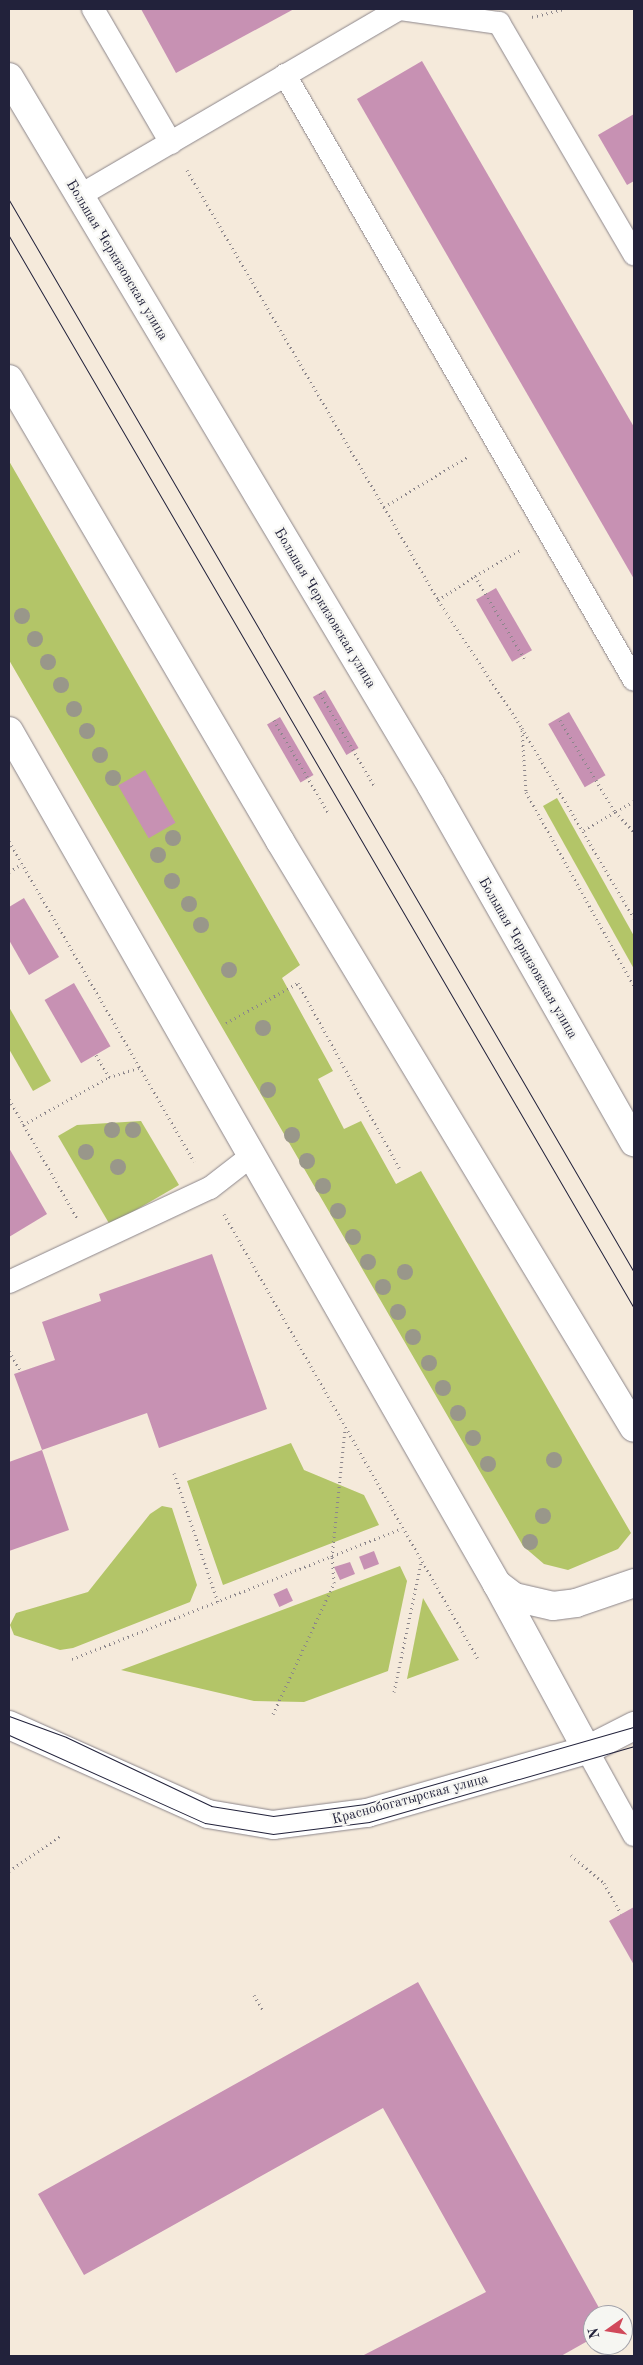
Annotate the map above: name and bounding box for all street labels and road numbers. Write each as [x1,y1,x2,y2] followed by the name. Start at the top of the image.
[62,177,172,343] street label: Большая Черкизовская улица
[270,525,380,691] street label: Большая Черкизовская улица
[475,874,581,1042] street label: Большая Черкизовская улица
[330,1770,490,1828] street label: Краснобогатырская улица

